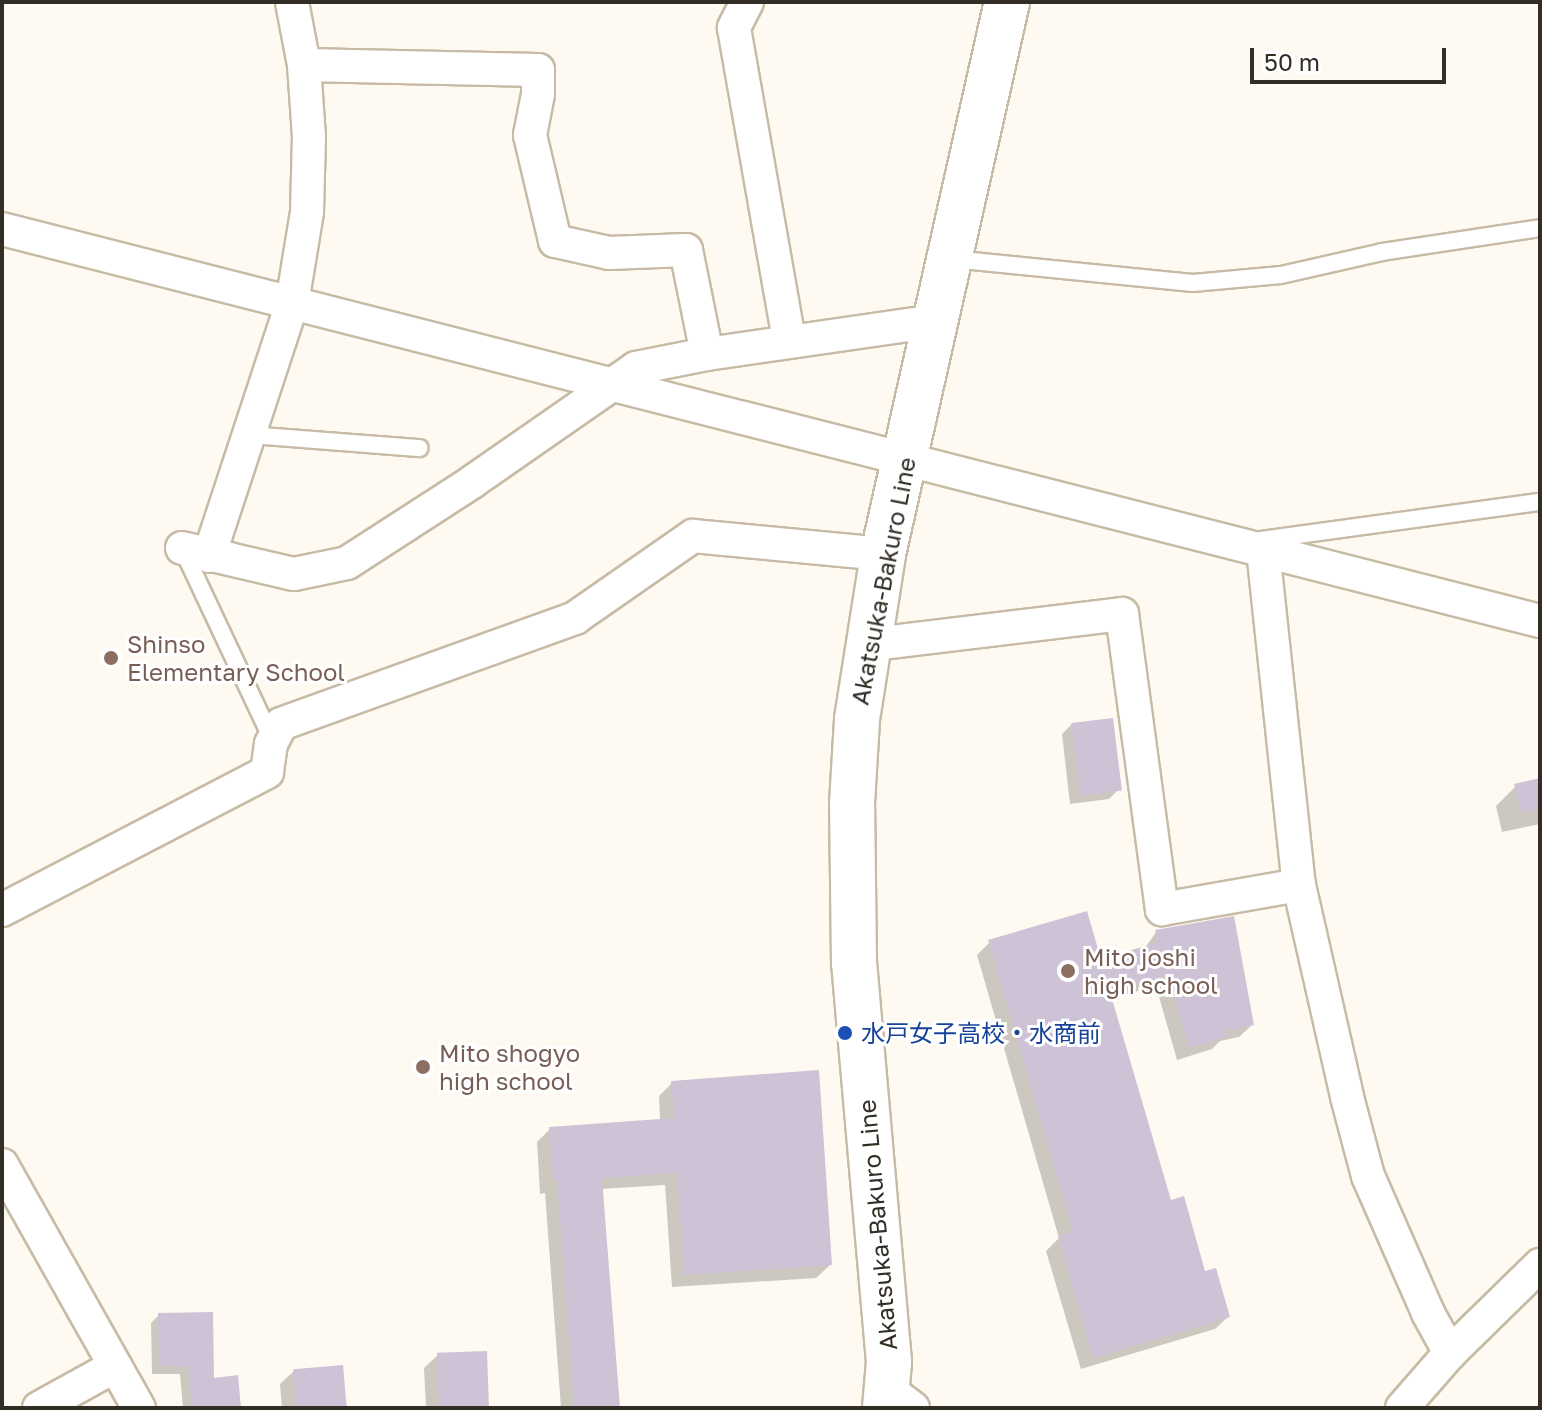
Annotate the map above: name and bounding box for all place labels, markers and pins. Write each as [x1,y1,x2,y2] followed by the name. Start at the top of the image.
[127,630,345,686] place label: Shinso Elementary School
[102,649,120,667] marker: Shinso Elementary School
[1084,943,1218,999] place label: Mito joshi high school
[1059,962,1077,980] marker: Mito joshi high school
[861,1019,1101,1047] place label: 水戸女子高校・水商前
[836,1024,854,1042] marker: 水戸女子高校・水商前
[439,1039,580,1095] place label: Mito shogyo high school
[414,1058,432,1076] marker: Mito shogyo high school

